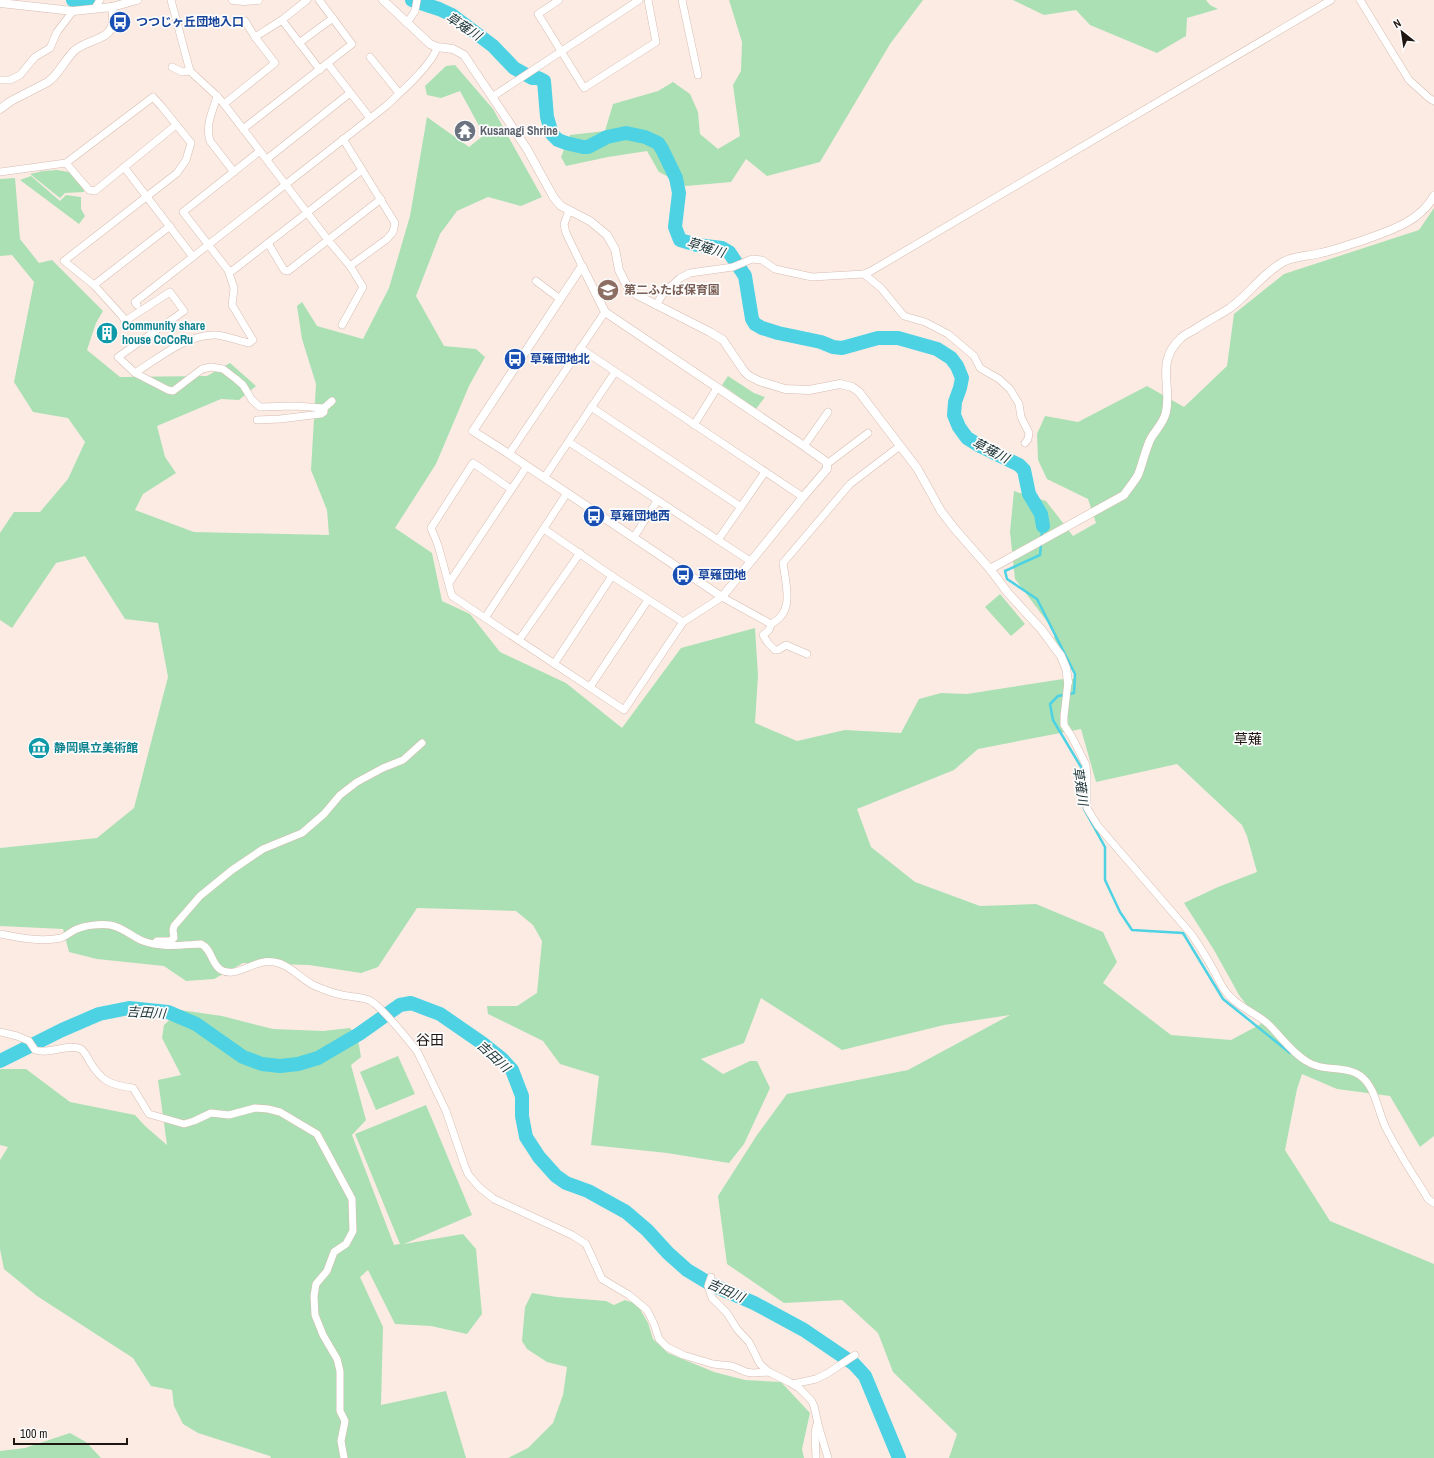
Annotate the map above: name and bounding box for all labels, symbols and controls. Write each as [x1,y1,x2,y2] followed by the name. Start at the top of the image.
[107,9,133,35] bus stop icon: つつじヶ丘団地入口
[443,9,486,45] water label: 草薙川
[1382,12,1422,52] north arrow
[136,14,244,30] place label: つつじヶ丘団地入口
[1391,16,1403,31] text: N
[452,118,478,144] temple icon: Kusanagi Shrine
[480,123,558,139] place label: Kusanagi Shrine
[685,234,729,262] water label: 草薙川
[595,277,621,303] school or university icon: 第二ふたば保育園
[624,282,720,298] place label: 第二ふたば保育園
[122,318,206,348] place label: Community share house CoCoRu
[94,320,120,346] building icon: Community share house CoCoRu
[502,346,528,372] bus stop icon: 草薙団地北
[530,351,590,367] place label: 草薙団地北
[970,434,1014,468] water label: 草薙川
[581,503,607,529] bus stop icon: 草薙団地西
[610,508,670,524] place label: 草薙団地西
[670,562,696,588] bus stop icon: 草薙団地
[698,567,746,583] place label: 草薙団地
[1234,730,1262,748] district label: 草薙
[26,735,52,761] museum icon: 静岡県立美術館
[54,740,138,756] place label: 静岡県立美術館
[1069,766,1092,809] water label: 草薙川
[126,1003,168,1022] water label: 吉田川
[416,1031,444,1049] district label: 谷田
[474,1037,515,1077] water label: 吉田川
[705,1275,749,1307] water label: 吉田川
[14,1420,127,1446] scale bar
[20,1426,47,1442] text: 100 m

